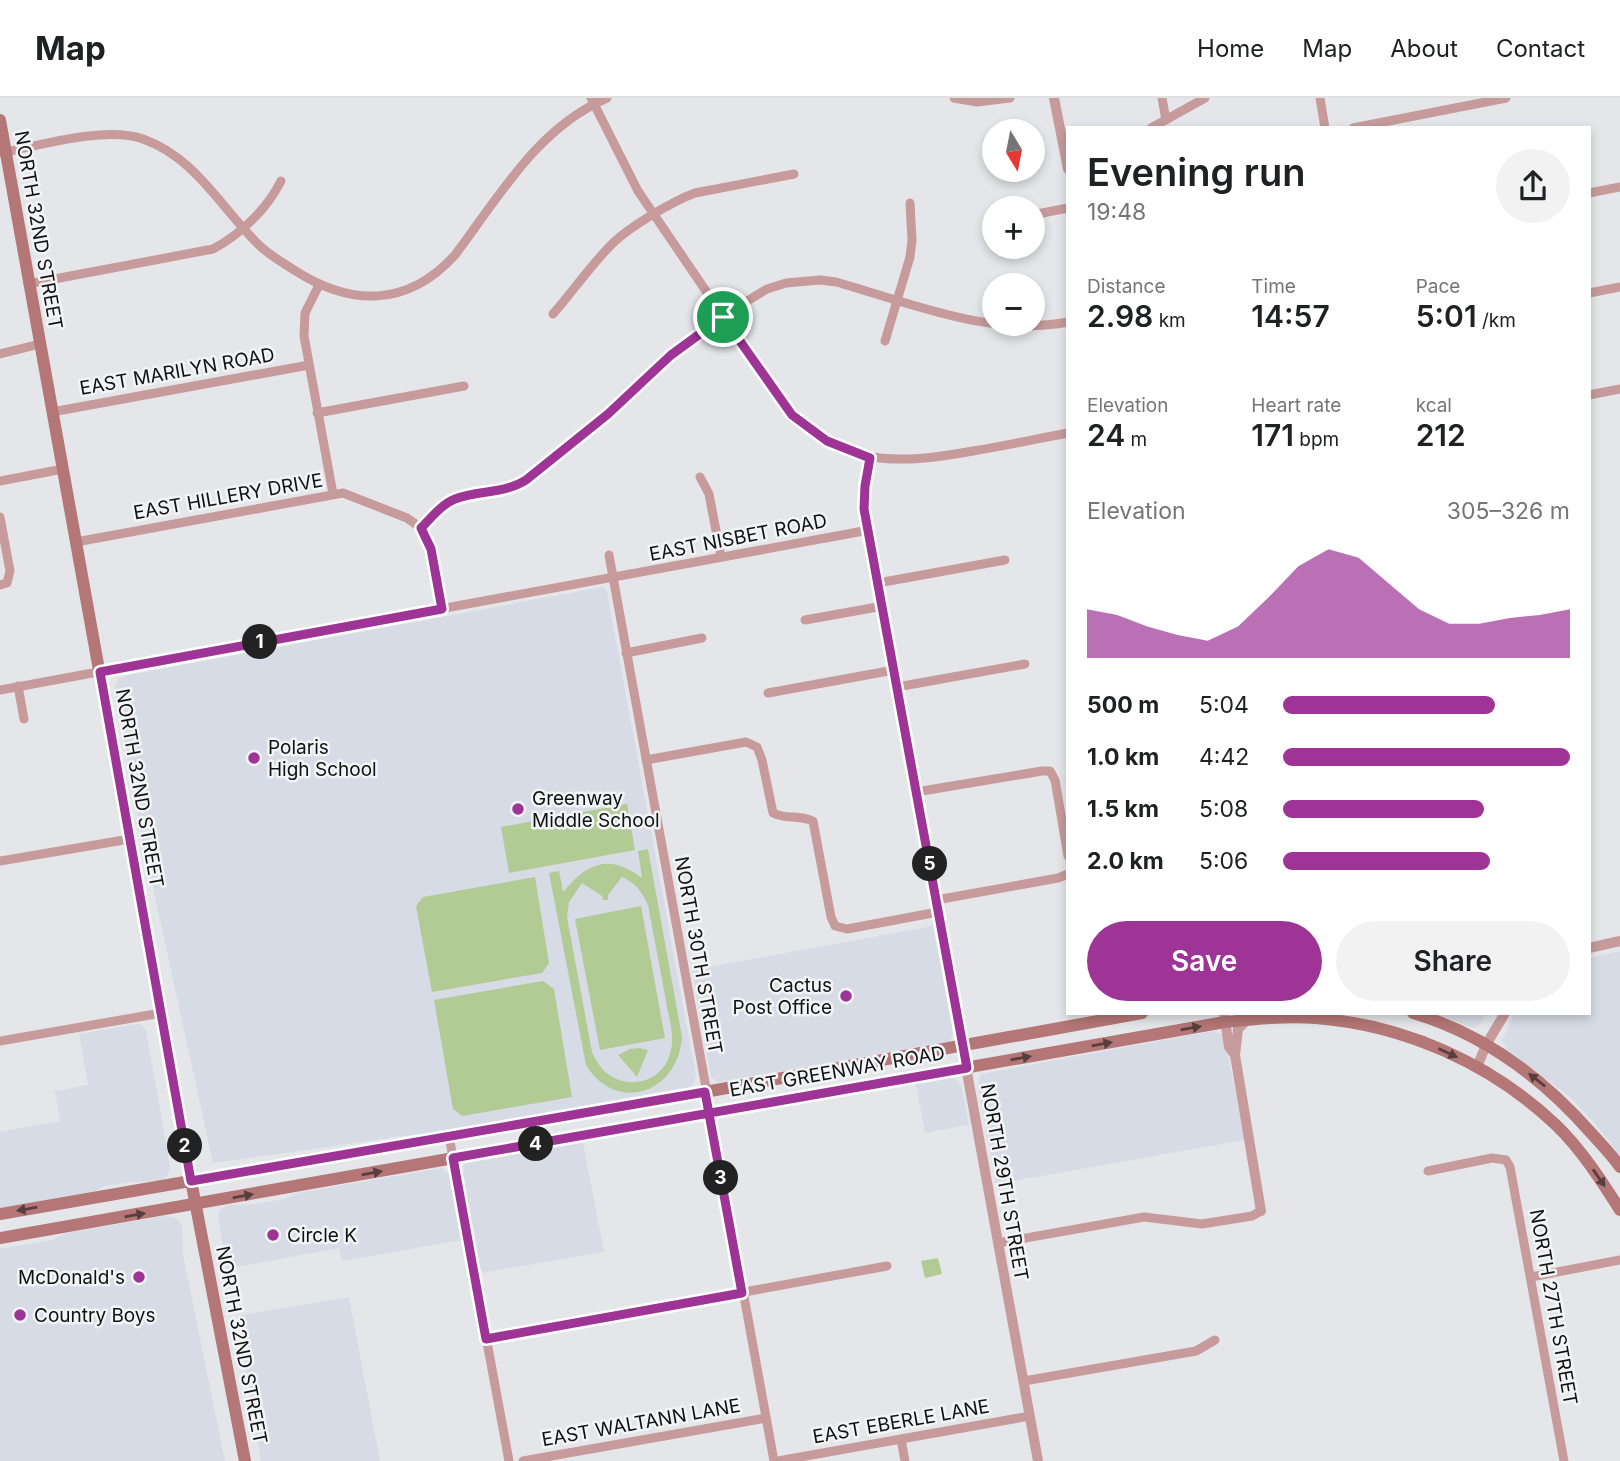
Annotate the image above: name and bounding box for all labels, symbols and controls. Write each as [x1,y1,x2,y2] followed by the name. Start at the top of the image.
[35,28,106,68] text: Map
[1197,34,1264,63] text: Home
[1302,34,1352,63] text: Map
[1390,34,1458,63] text: About
[1496,34,1585,63] text: Contact
[982,119,1045,182] north arrow
[982,119,1045,336] map controls
[10,129,67,331] street label: NORTH 32ND STREET
[1087,149,1305,195] text: Evening run
[1496,149,1570,223] button: share
[982,196,1045,259] button: +
[1087,198,1146,226] text: 19:48
[982,273,1045,336] button: −
[1087,275,1165,298] text: Distance
[1251,275,1296,298] text: Time
[1416,275,1460,298] text: Pace
[693,287,753,347] pin
[704,298,742,336] icon: arrive
[1087,298,1153,334] text: 2.98
[1251,298,1330,334] text: 14:57
[1416,298,1477,334] text: 5:01
[1153,309,1186,332] text: km
[1477,309,1516,332] text: /km
[78,343,276,400] street label: EAST MARILYN ROAD
[1087,394,1168,417] text: Elevation
[1251,394,1341,417] text: Heart rate
[1416,394,1452,417] text: kcal
[1087,417,1125,453] text: 24
[1251,417,1294,453] text: 171
[1416,417,1466,453] text: 212
[1125,428,1147,451] text: m
[1294,428,1339,451] text: bpm
[132,468,325,524] street label: EAST HILLERY DRIVE
[1087,497,1186,525] text: Elevation
[1447,497,1570,525] text: 305–326 m
[647,509,829,566] street label: EAST NISBET ROAD
[243,624,278,660] pin: 1
[255,630,264,653] text: 1
[111,687,168,889] street label: NORTH 32ND STREET
[1087,691,1159,719] text: 500 m
[1199,691,1249,719] text: 5:04
[268,736,377,781] place label: Polaris High School
[1087,743,1159,771] text: 1.0 km
[1199,743,1249,771] text: 4:42
[246,750,262,766] marker: Polaris High School
[532,787,660,832] place label: Greenway Middle School
[1087,795,1159,823] text: 1.5 km
[1199,795,1248,823] text: 5:08
[510,801,526,817] marker: Greenway Middle School
[912,846,948,882] pin: 5
[1087,847,1164,875] text: 2.0 km
[1199,847,1248,875] text: 5:06
[923,852,936,875] text: 5
[670,855,727,1056] street label: NORTH 30TH STREET
[1087,921,1322,1001] button: Save
[1336,921,1570,1001] button: Share
[733,974,832,1019] place label: Cactus Post Office
[838,988,854,1004] marker: Cactus Post Office
[1180,1022,1202,1033] one-way arrow
[1091,1038,1113,1049] one-way arrow
[728,1041,947,1102] street label: EAST GREENWAY ROAD
[1438,1047,1458,1059] one-way arrow
[1010,1052,1032,1063] one-way arrow
[1528,1073,1546,1087] one-way arrow
[976,1082,1033,1282] street label: NORTH 29TH STREET
[518,1126,554,1162] pin: 4
[168,1128,202,1164] pin: 2
[529,1132,542,1155] text: 4
[179,1134,190,1157] text: 2
[704,1160,738,1196] pin: 3
[714,1166,727,1189] text: 3
[361,1167,383,1178] one-way arrow
[1592,1169,1606,1187] one-way arrow
[232,1190,254,1201] one-way arrow
[16,1204,38,1215] one-way arrow
[1525,1207,1582,1407] street label: NORTH 27TH STREET
[124,1209,146,1220] one-way arrow
[287,1224,357,1247] place label: Circle K
[265,1227,281,1243] marker: Circle K
[211,1244,272,1446] street label: NORTH 32ND STREET
[18,1266,125,1289] place label: McDonald's
[131,1269,147,1285] marker: McDonald's
[34,1304,156,1327] place label: Country Boys
[12,1307,28,1323] marker: Country Boys
[540,1394,742,1451] street label: EAST WALTANN LANE
[811,1395,991,1448] street label: EAST EBERLE LANE

